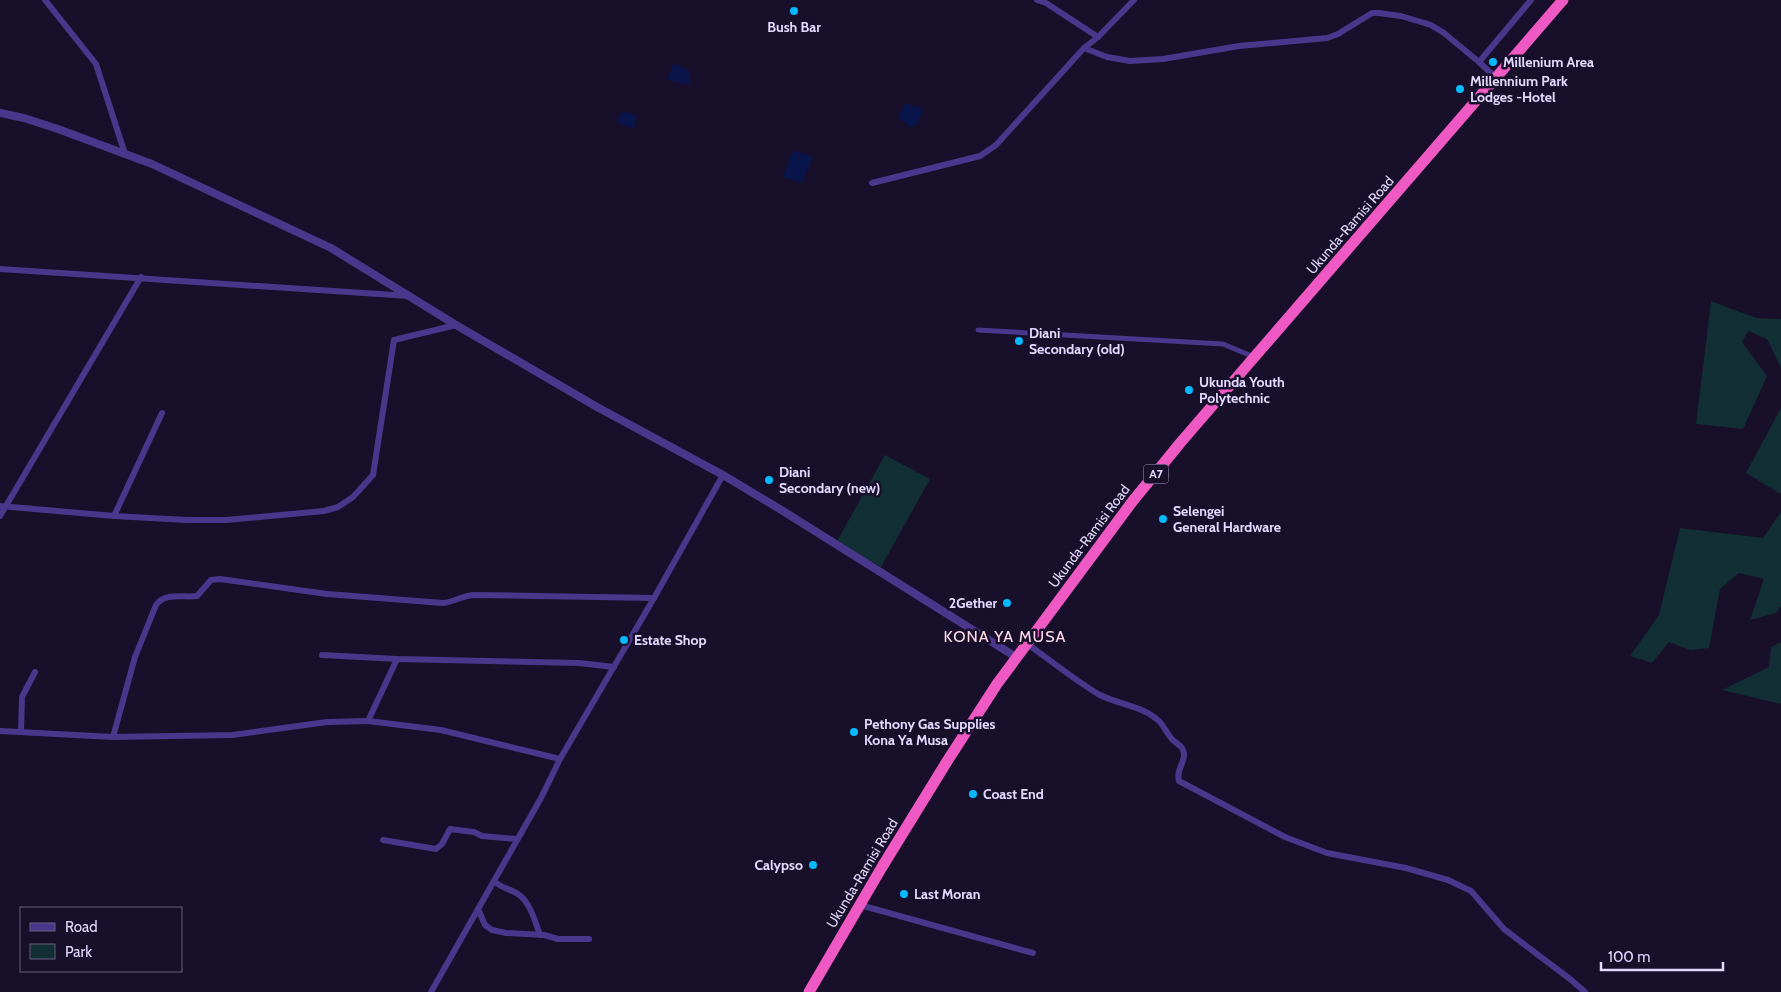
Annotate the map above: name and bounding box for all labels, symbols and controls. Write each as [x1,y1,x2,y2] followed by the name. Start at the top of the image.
[788,5,800,17] marker: Bush Bar
[767,18,821,36] place label: Bush Bar
[1503,53,1594,71] place label: Millenium Area
[1487,56,1499,68] marker: Millenium Area
[1470,72,1568,106] place label: Millennium Park Lodges -Hotel
[1454,83,1466,95] marker: Millennium Park Lodges -Hotel
[1302,172,1398,278] street label: Ukunda-Ramisi Road
[1029,324,1125,358] place label: Diani Secondary (old)
[1013,335,1025,347] marker: Diani Secondary (old)
[1199,373,1285,407] place label: Ukunda Youth Polytechnic
[1183,384,1195,396] marker: Ukunda Youth Polytechnic
[779,463,880,497] place label: Diani Secondary (new)
[1144,464,1168,484] road number: A7
[763,474,775,486] marker: Diani Secondary (new)
[1044,481,1134,591] street label: Ukunda-Ramisi Road
[1173,502,1281,536] place label: Selengei General Hardware
[1157,513,1169,525] marker: Selengei General Hardware
[949,594,997,612] place label: 2Gether
[1001,597,1013,609] marker: 2Gether
[944,627,1066,646] district label: KONA YA MUSA
[634,631,706,649] place label: Estate Shop
[618,634,630,646] marker: Estate Shop
[864,715,995,749] place label: Pethony Gas Supplies Kona Ya Musa
[848,726,860,738] marker: Pethony Gas Supplies Kona Ya Musa
[983,785,1044,803] place label: Coast End
[967,788,979,800] marker: Coast End
[822,815,902,931] street label: Ukunda-Ramisi Road
[754,856,803,874] place label: Calypso
[807,859,819,871] marker: Calypso
[914,885,981,903] place label: Last Moran
[898,888,910,900] marker: Last Moran
[20,907,182,972] legend
[65,918,98,936] text: Road
[1601,940,1724,972] scale bar
[65,943,92,961] text: Park
[1608,948,1650,966] text: 100 m

